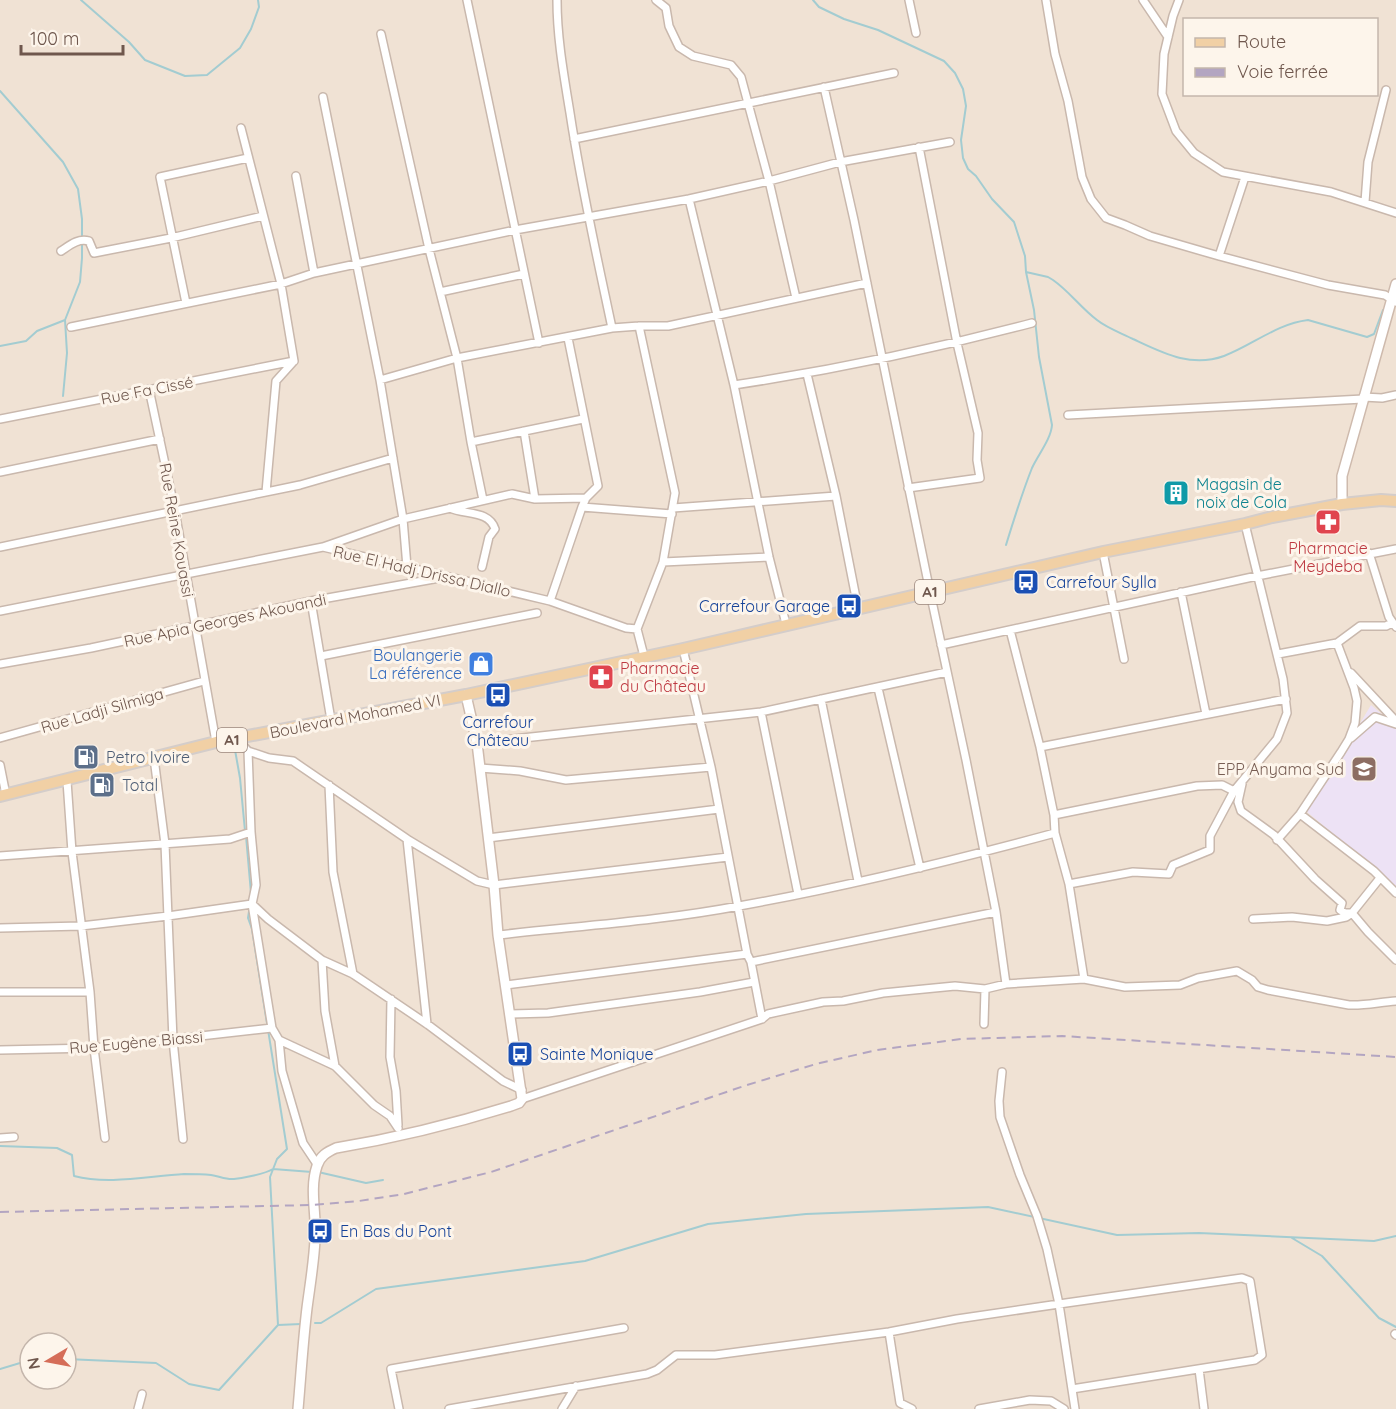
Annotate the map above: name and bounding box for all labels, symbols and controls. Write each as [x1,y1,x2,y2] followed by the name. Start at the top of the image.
[21,18,123,56] scale bar
[1183,18,1378,96] legend
[30,27,79,50] text: 100 m
[1237,30,1286,53] text: Route
[1237,60,1328,83] text: Voie ferrée
[99,371,195,409] street label: Rue Fa Cissé
[155,461,199,599] street label: Rue Reine Kouassi
[1196,474,1287,512] place label: Magasin de noix de Cola
[1161,478,1191,508] building icon: Magasin de noix de Cola
[1313,507,1343,537] pharmacy icon: Pharmacie Meydeba
[1288,538,1368,576] place label: Pharmacie Meydeba
[331,541,513,601] street label: Rue El Hadj Drissa Diallo
[1011,567,1041,597] bus stop icon: Carrefour Sylla
[1046,572,1157,592] place label: Carrefour Sylla
[915,580,945,604] road number: A1
[122,589,328,651] street label: Rue Apia Georges Akouandi
[834,591,864,621] bus stop icon: Carrefour Garage
[699,596,830,616] place label: Carrefour Garage
[369,645,462,683] place label: Boulangerie La référence
[466,649,496,679] shop icon: Boulangerie La référence
[620,658,706,696] place label: Pharmacie du Château
[586,662,616,692] pharmacy icon: Pharmacie du Château
[483,680,513,710] bus stop icon: Carrefour Château
[38,683,166,737] street label: Rue Ladji Silmiga
[268,690,442,742] street label: Boulevard Mohamed VI
[462,712,534,750] place label: Carrefour Château
[217,728,247,752] road number: A1
[71,742,101,772] fuel station icon: Petro Ivoire
[106,747,190,767] place label: Petro Ivoire
[1349,754,1379,784] school or university icon: EPP Anyama Sud
[1217,759,1344,779] place label: EPP Anyama Sud
[87,770,117,800] fuel station icon: Total
[122,775,158,795] place label: Total
[68,1026,204,1058] street label: Rue Eugène Biassi
[505,1039,535,1069] bus stop icon: Sainte Monique
[540,1044,654,1064] place label: Sainte Monique
[305,1216,335,1246] bus stop icon: En Bas du Pont
[340,1221,452,1241] place label: En Bas du Pont
[18,1331,78,1391] north arrow
[22,1356,44,1371] text: N

